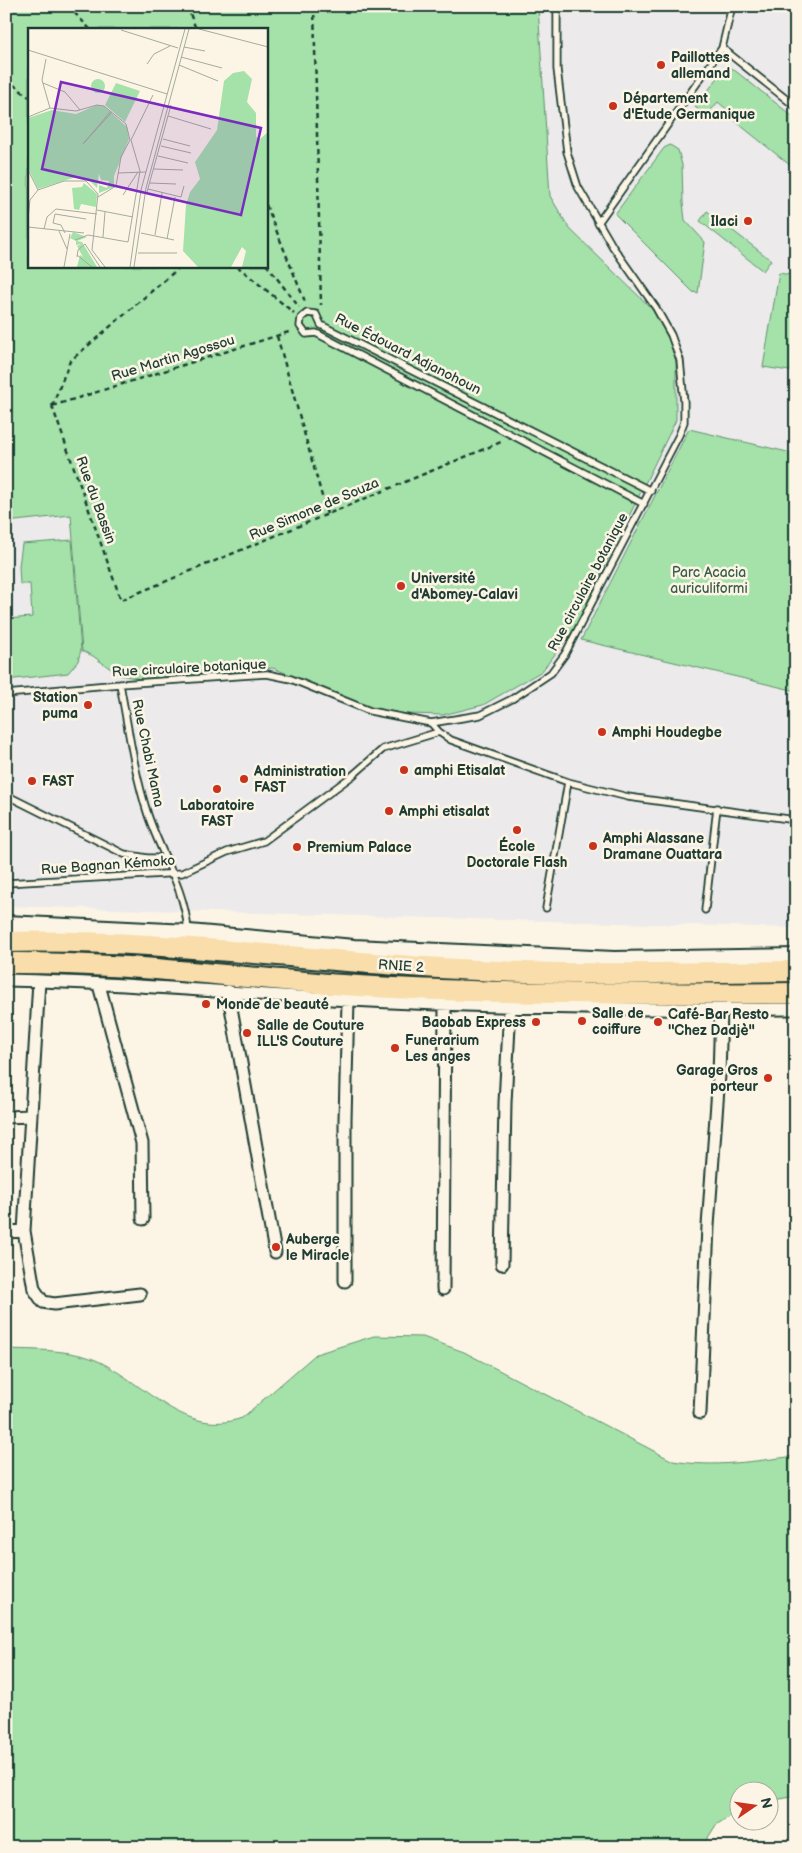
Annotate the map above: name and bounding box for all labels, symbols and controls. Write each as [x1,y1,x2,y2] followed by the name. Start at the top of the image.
[28,28,268,268] inset map
[671,49,730,82] place label: Paillottes allemand
[655,59,667,71] marker: Paillottes allemand
[623,90,755,123] place label: Département d'Etude Germanique
[607,100,619,112] marker: Département d'Etude Germanique
[711,213,738,230] place label: Ilaci
[742,215,754,227] marker: Ilaci
[332,309,484,398] street label: Rue Édouard Adjanohoun
[109,331,237,385] street label: Rue Martin Agossou
[72,454,120,546] street label: Rue du Bassin
[247,474,381,544] street label: Rue Simone de Souza
[544,510,632,654] street label: Rue circulaire botanique
[670,564,748,597] park label: Parc Acacia auriculiformi
[411,570,518,603] place label: Université d'Abomey-Calavi
[395,580,407,592] marker: Université d'Abomey-Calavi
[111,655,267,681] street label: Rue circulaire botanique
[33,689,78,722] place label: Station puma
[128,697,168,809] street label: Rue Chabi Mama
[82,699,94,711] marker: Station puma
[611,724,722,741] place label: Amphi Houdegbe
[596,726,608,738] marker: Amphi Houdegbe
[414,762,506,779] place label: amphi Etisalat
[253,763,346,796] place label: Administration FAST
[398,764,410,776] marker: amphi Etisalat
[42,773,74,790] place label: FAST
[238,773,250,785] marker: Administration FAST
[26,775,38,787] marker: FAST
[211,783,223,795] marker: Laboratoire FAST
[180,797,254,830] place label: Laboratoire FAST
[398,803,490,820] place label: Amphi etisalat
[383,805,395,817] marker: Amphi etisalat
[511,824,523,836] marker: École Doctorale Flash
[602,830,722,863] place label: Amphi Alassane Dramane Ouattara
[467,836,568,871] place label: École Doctorale Flash
[307,839,411,856] place label: Premium Palace
[587,840,599,852] marker: Amphi Alassane Dramane Ouattara
[291,841,303,853] marker: Premium Palace
[40,852,176,878] street label: Rue Bagnan Kémoko
[377,956,425,976] street label: RNIE 2
[216,996,330,1013] place label: Monde de beauté
[200,998,212,1010] marker: Monde de beauté
[592,1005,644,1038] place label: Salle de coiffure
[668,1006,769,1039] place label: Café-Bar Resto ''Chez Dadjè''
[421,1014,526,1031] place label: Baobab Express
[576,1015,588,1027] marker: Salle de coiffure
[530,1016,542,1028] marker: Baobab Express
[652,1016,664,1028] marker: Café-Bar Resto ''Chez Dadjè''
[257,1017,364,1050] place label: Salle de Couture ILL'S Couture
[241,1027,253,1039] marker: Salle de Couture ILL'S Couture
[405,1032,479,1065] place label: Funerarium Les anges
[389,1042,401,1054] marker: Funerarium Les anges
[676,1062,758,1095] place label: Garage Gros porteur
[762,1072,774,1084] marker: Garage Gros porteur
[285,1231,349,1264] place label: Auberge le Miracle
[270,1241,282,1253] marker: Auberge le Miracle
[730,1780,780,1830] north arrow
[757,1796,776,1810] text: N

